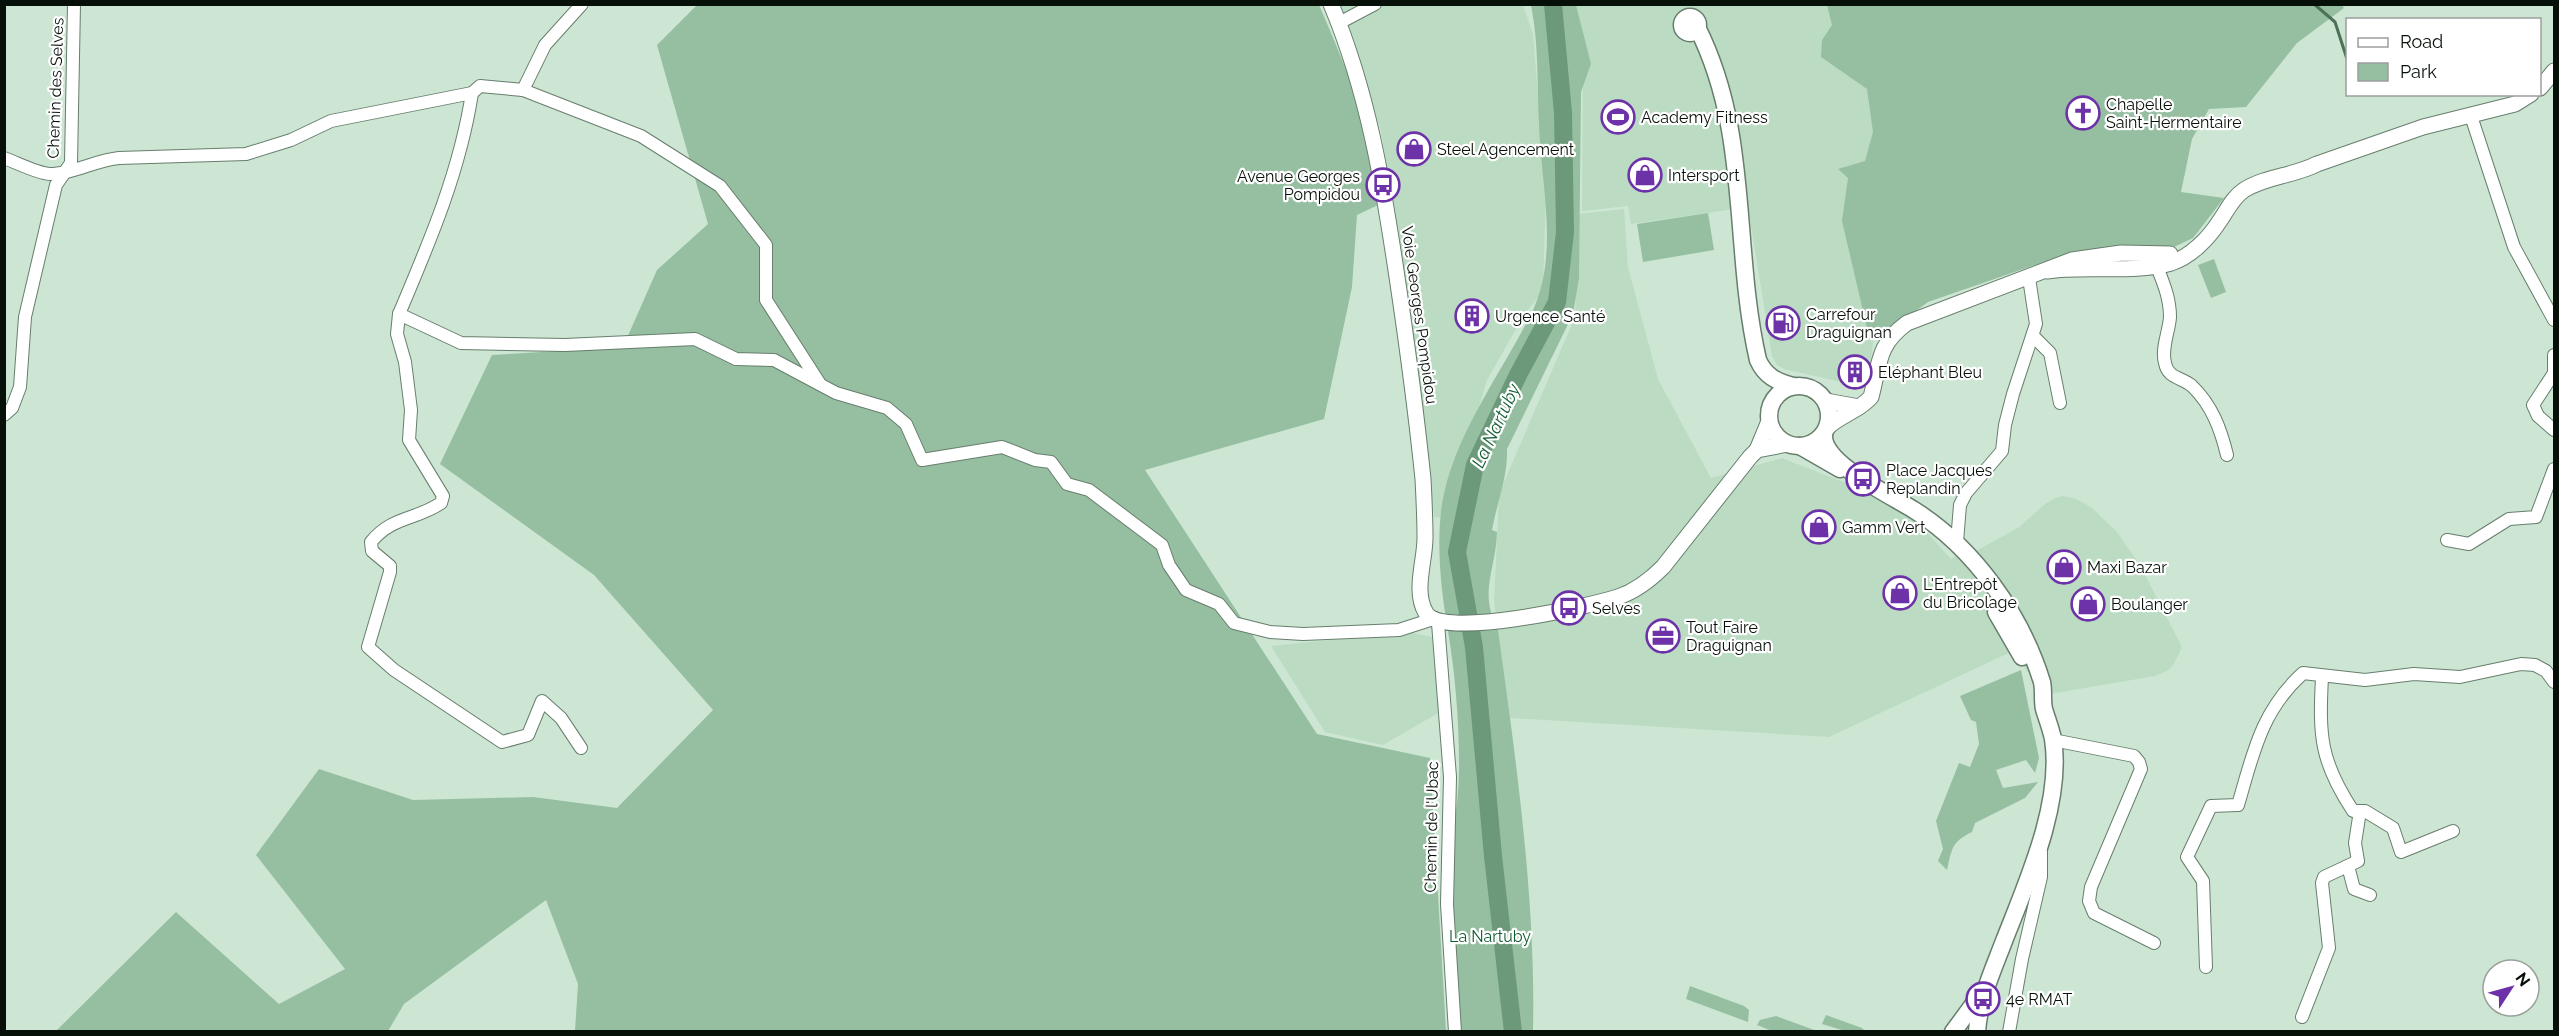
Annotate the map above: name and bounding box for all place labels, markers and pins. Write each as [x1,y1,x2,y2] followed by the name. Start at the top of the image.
[2065,95,2101,131] church icon: Chapelle Saint-Hermentaire
[2106,95,2242,132] place label: Chapelle Saint-Hermentaire
[1600,99,1636,135] sports icon: Academy Fitness
[1641,108,1768,127] place label: Academy Fitness
[1396,131,1432,167] shop icon: Steel Agencement
[1437,140,1575,159] place label: Steel Agencement
[1627,157,1663,193] shop icon: Intersport
[1668,166,1740,185] place label: Intersport
[1237,167,1360,204] place label: Avenue Georges Pompidou
[1365,167,1401,203] bus stop icon: Avenue Georges Pompidou
[1454,298,1490,334] building icon: Urgence Santé
[1765,305,1801,341] fuel station icon: Carrefour Draguignan
[1806,305,1892,342] place label: Carrefour Draguignan
[1495,307,1605,326] place label: Urgence Santé
[1837,354,1873,390] building icon: Eléphant Bleu
[1878,363,1982,382] place label: Eléphant Bleu
[1845,461,1881,497] bus stop icon: Place Jacques Replandin
[1886,461,1993,498] place label: Place Jacques Replandin
[1801,509,1837,545] shop icon: Gamm Vert
[1842,518,1926,537] place label: Gamm Vert
[2046,549,2082,585] shop icon: Maxi Bazar
[2087,558,2167,577] place label: Maxi Bazar
[1882,575,1918,611] shop icon: L'Entrepôt du Bricolage
[1923,575,2017,612] place label: L'Entrepôt du Bricolage
[2070,586,2106,622] shop icon: Boulanger
[1551,590,1587,626] bus stop icon: Selves
[2111,595,2188,614] place label: Boulanger
[1592,599,1641,618] place label: Selves
[1645,618,1681,654] office icon: Tout Faire Draguignan
[1686,618,1772,655] place label: Tout Faire Draguignan
[1965,981,2001,1017] bus stop icon: 4e RMAT
[2006,990,2072,1009] place label: 4e RMAT

